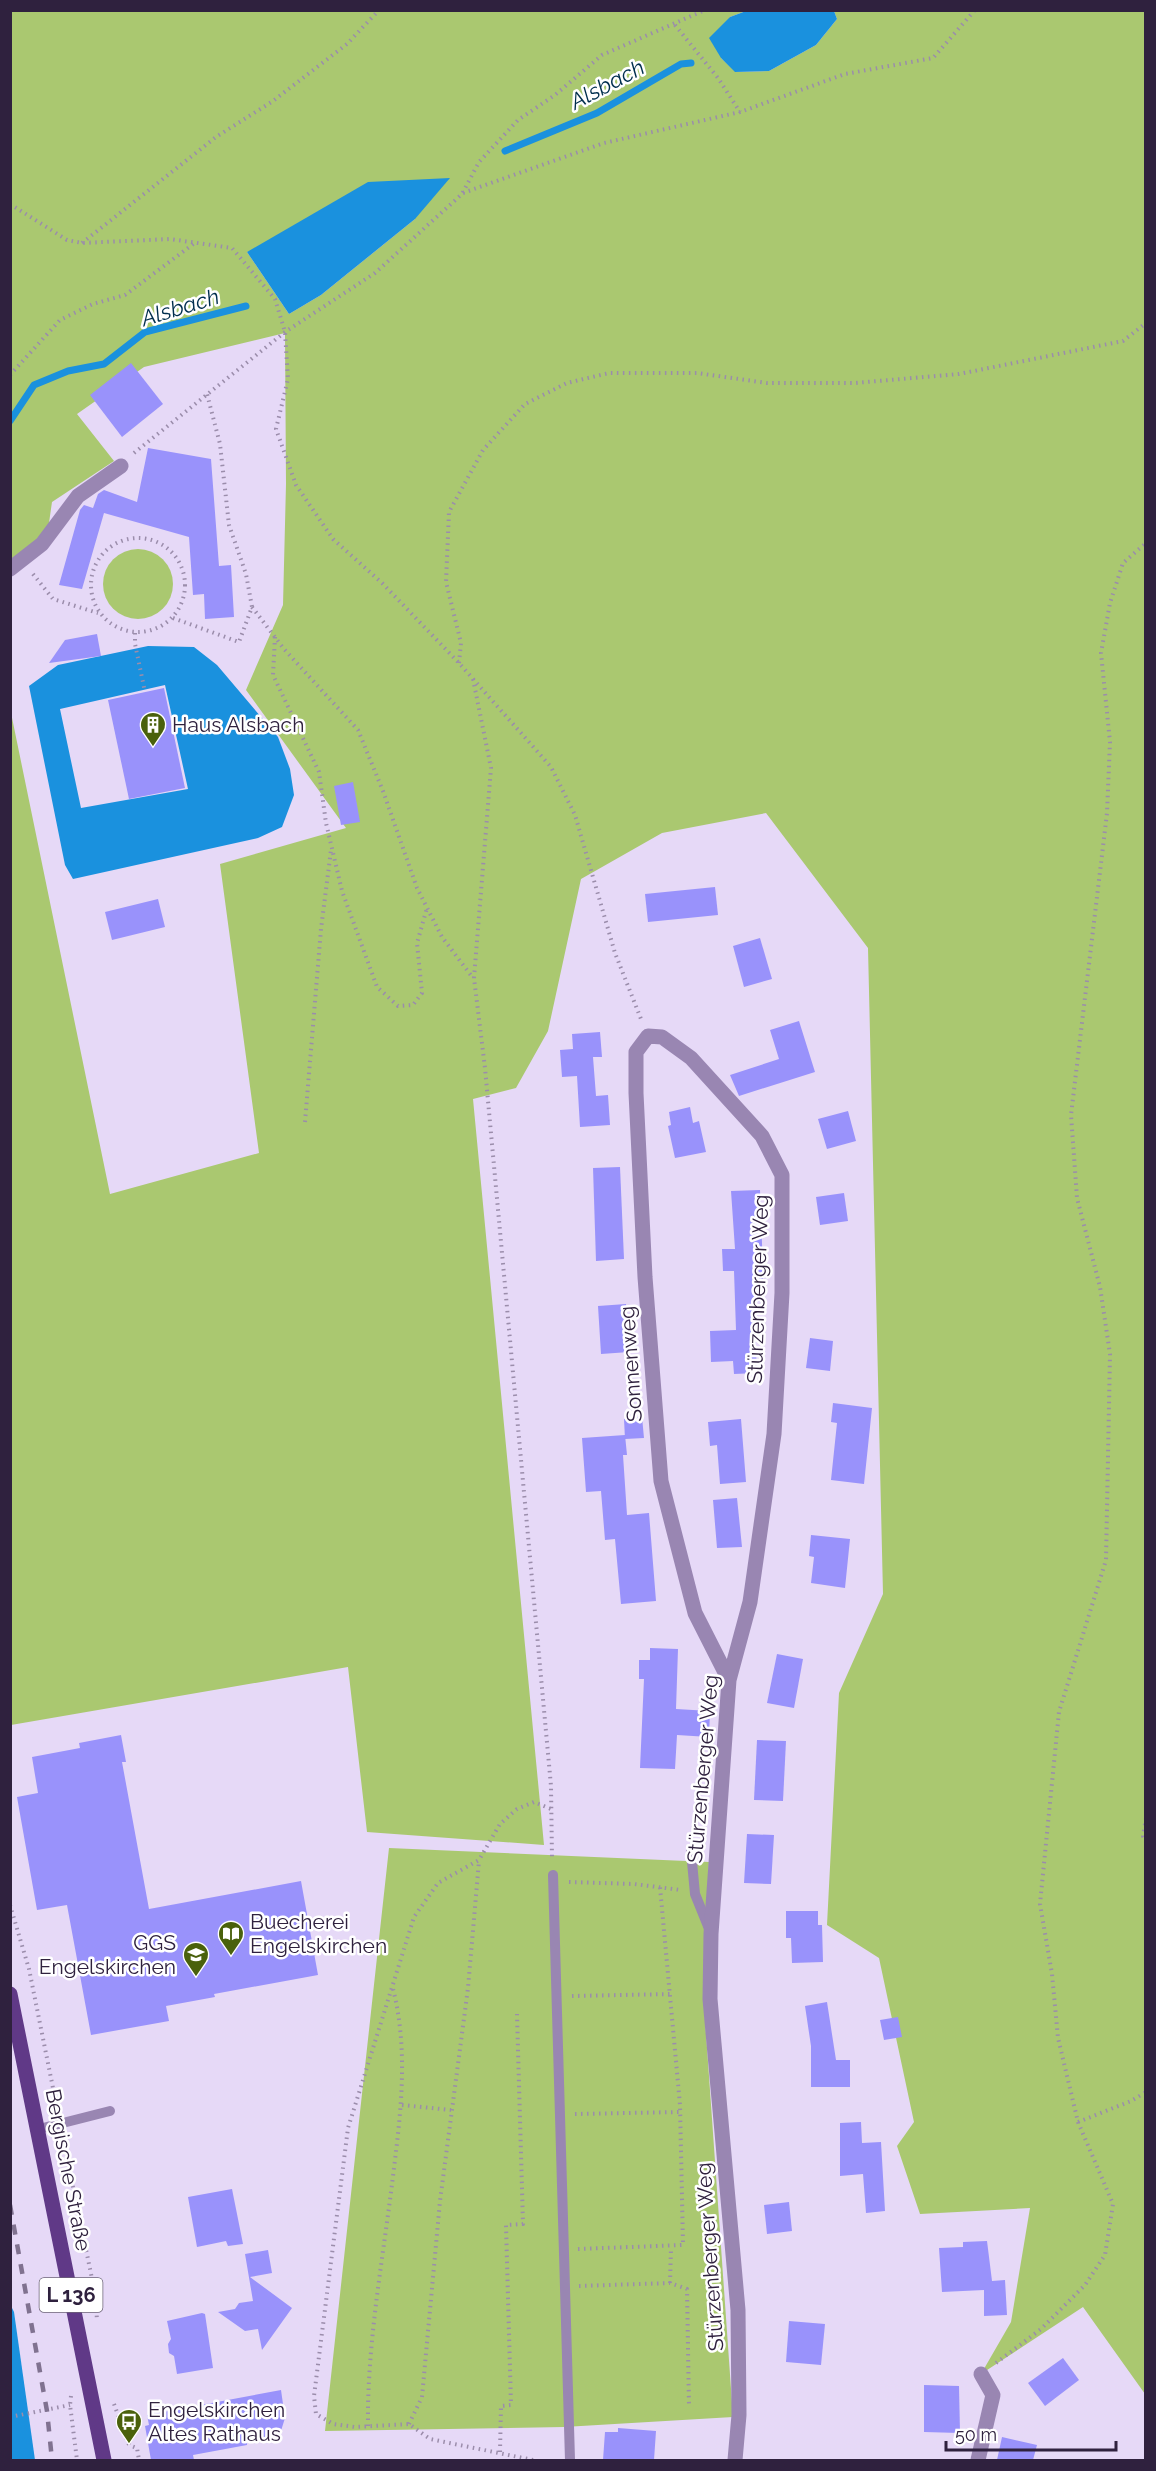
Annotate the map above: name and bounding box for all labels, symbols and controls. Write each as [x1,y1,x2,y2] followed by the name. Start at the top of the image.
[565,54,649,115] water label: Alsbach
[137,283,222,331] water label: Alsbach
[138,710,168,748] building icon: Haus Alsbach
[172,712,304,737] place label: Haus Alsbach
[742,1194,773,1384] street label: Stürzenberger Weg
[614,1305,647,1423] street label: Sonnenweg
[682,1674,723,1864] street label: Stürzenberger Weg
[250,1909,387,1958] place label: Buecherei Engelskirchen
[216,1919,246,1957] library icon: Buecherei Engelskirchen
[39,1930,176,1979] place label: GGS Engelskirchen
[181,1940,211,1978] school or university icon: GGS Engelskirchen
[40,2087,96,2253] street label: Bergische Straße
[690,2162,729,2352] street label: Stürzenberger Weg
[40,2278,103,2312] road number: L 136
[148,2397,285,2446] place label: Engelskirchen Altes Rathaus
[114,2407,144,2445] bus stop icon: Engelskirchen Altes Rathaus
[946,2414,1116,2452] scale bar
[955,2424,997,2445] text: 50 m

